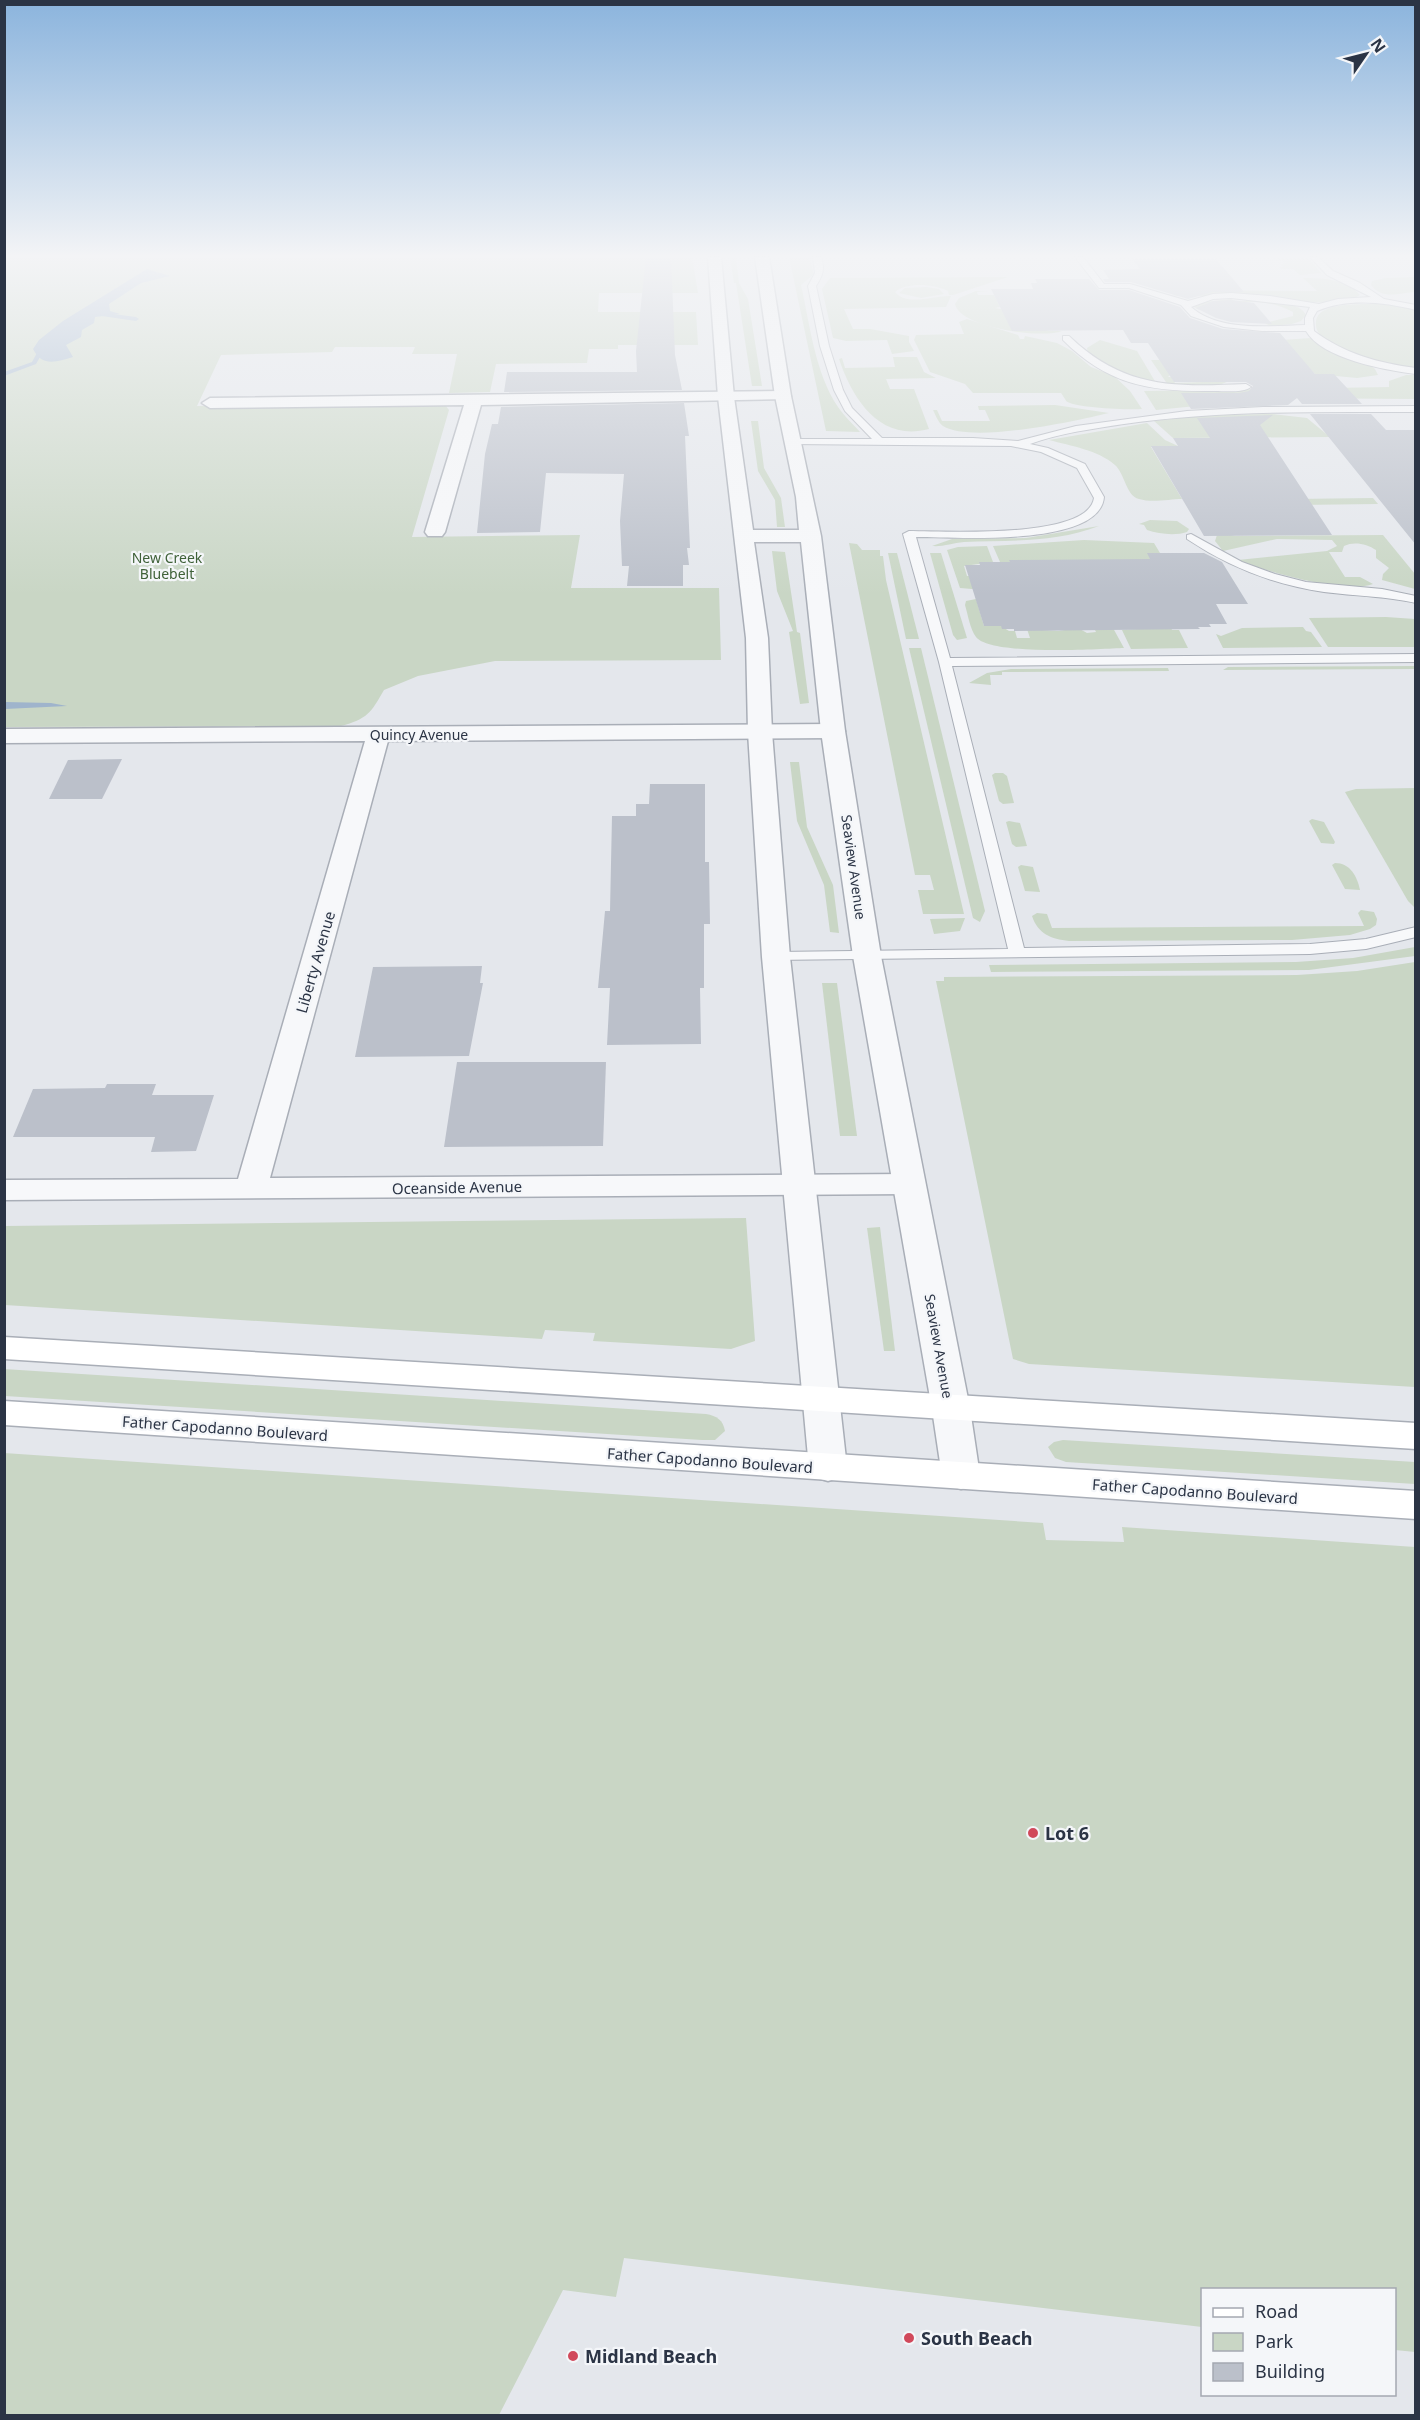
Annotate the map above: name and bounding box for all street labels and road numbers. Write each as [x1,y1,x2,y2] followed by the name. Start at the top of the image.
[370,725,468,744] street label: Quincy Avenue
[837,813,871,921] street label: Seaview Avenue
[291,909,339,1015] street label: Liberty Avenue
[392,1176,522,1198] street label: Oceanside Avenue
[920,1292,958,1400] street label: Seaview Avenue
[122,1411,328,1445] street label: Father Capodanno Boulevard
[607,1443,813,1477] street label: Father Capodanno Boulevard
[1092,1474,1298,1508] street label: Father Capodanno Boulevard

